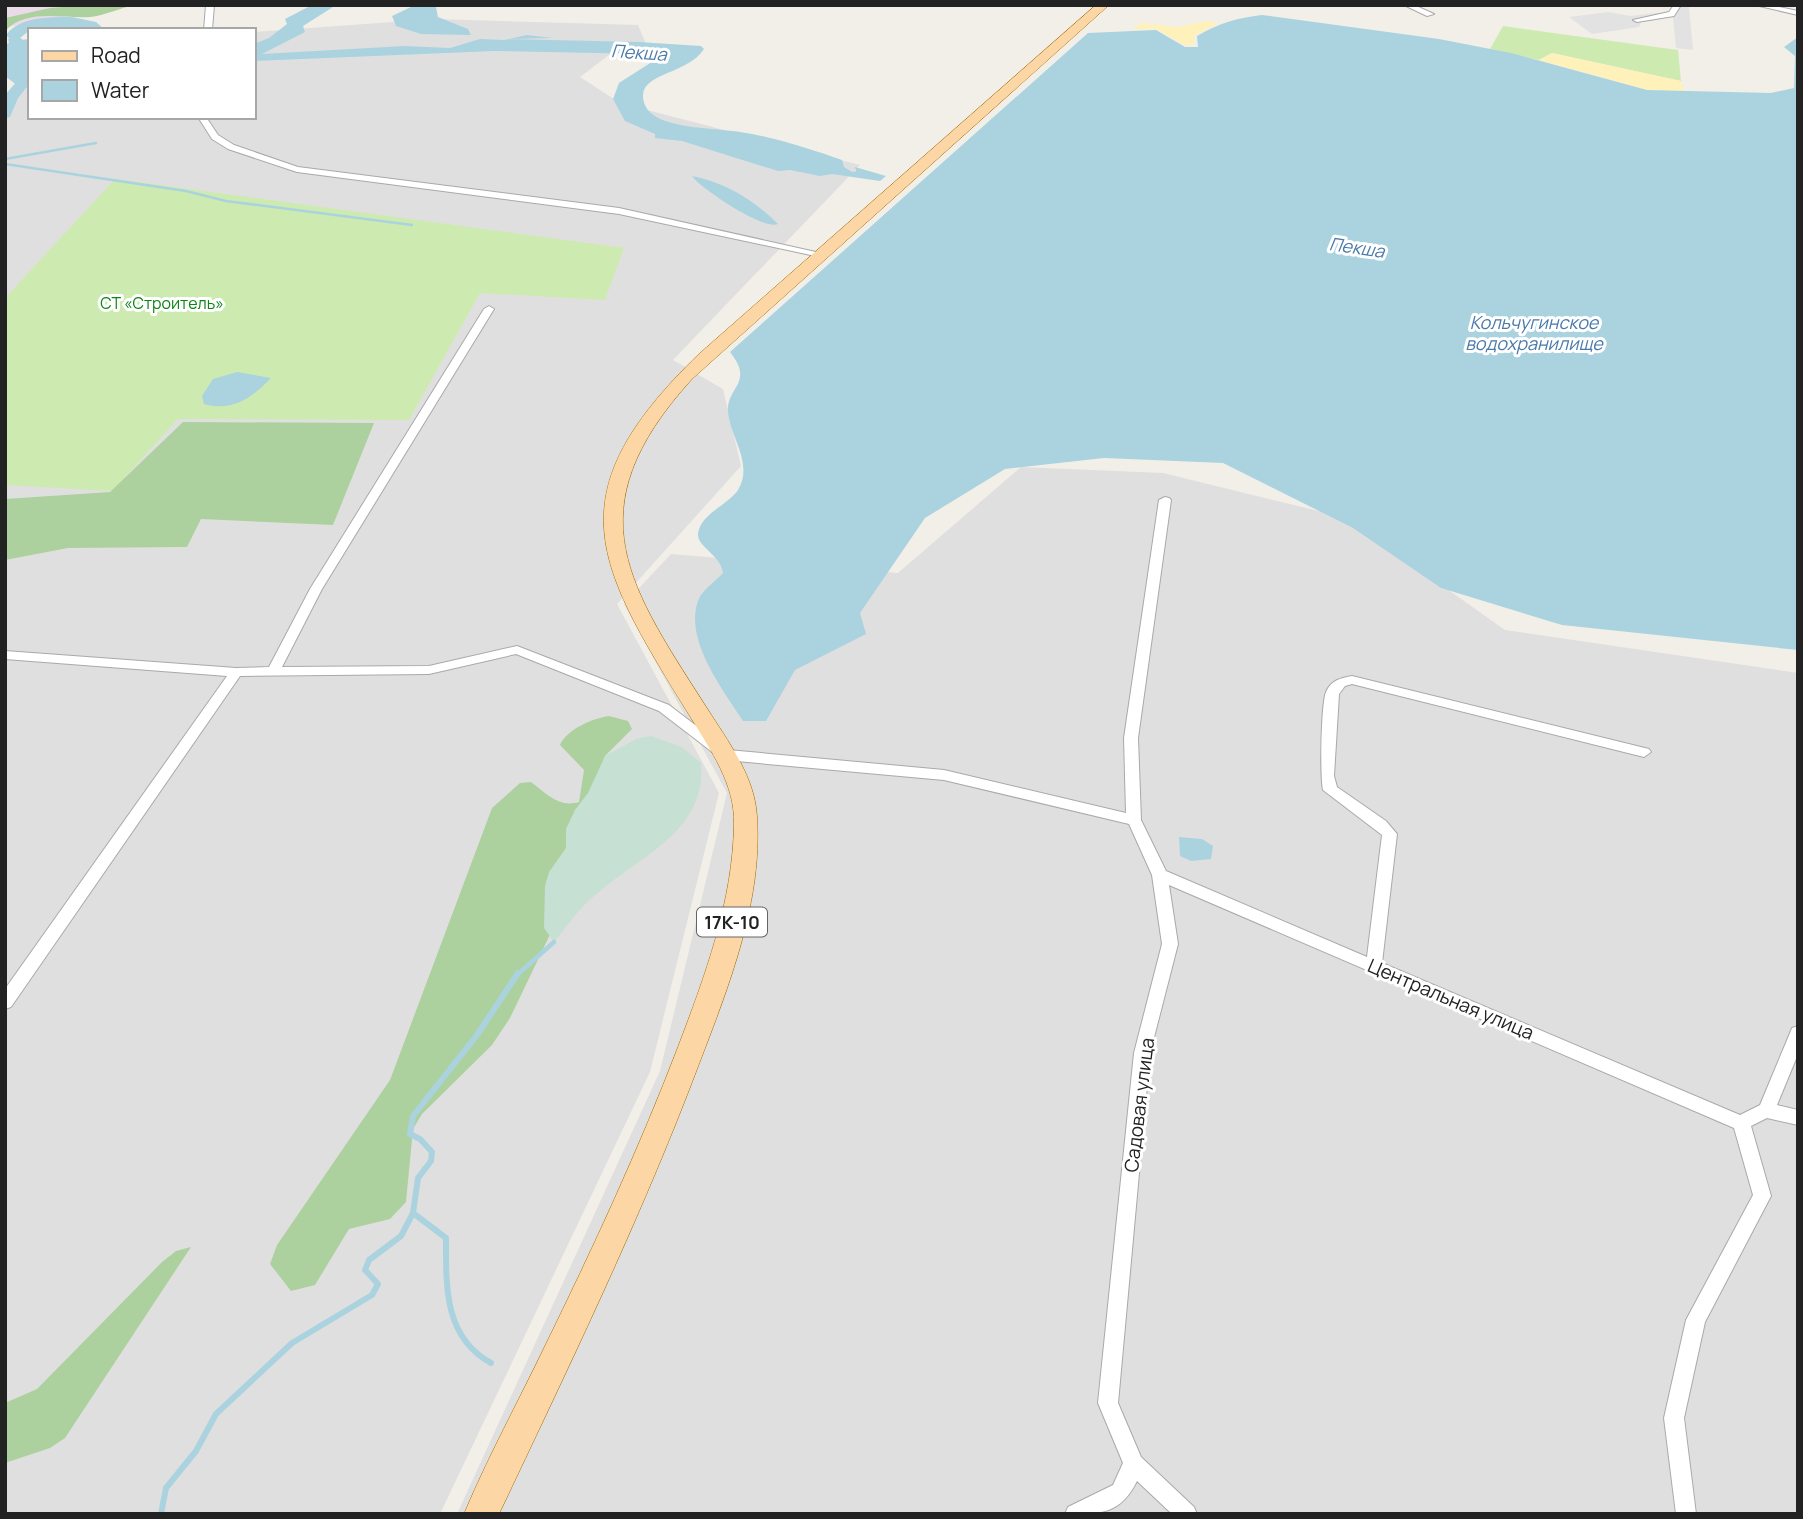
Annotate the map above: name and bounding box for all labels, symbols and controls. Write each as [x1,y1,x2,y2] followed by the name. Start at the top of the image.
[28,28,256,119] legend
[610,38,669,66] water label: Пекша
[91,41,141,69] text: Road
[91,76,150,104] text: Water
[1328,231,1387,263] water label: Пекша
[100,292,224,314] park label: СТ «Строитель»
[1465,310,1604,355] water label: Кольчугинское водохранилище
[697,908,767,937] road number: 17К-10
[1364,952,1538,1046] street label: Центральная улица
[1118,1036,1160,1174] street label: Садовая улица

